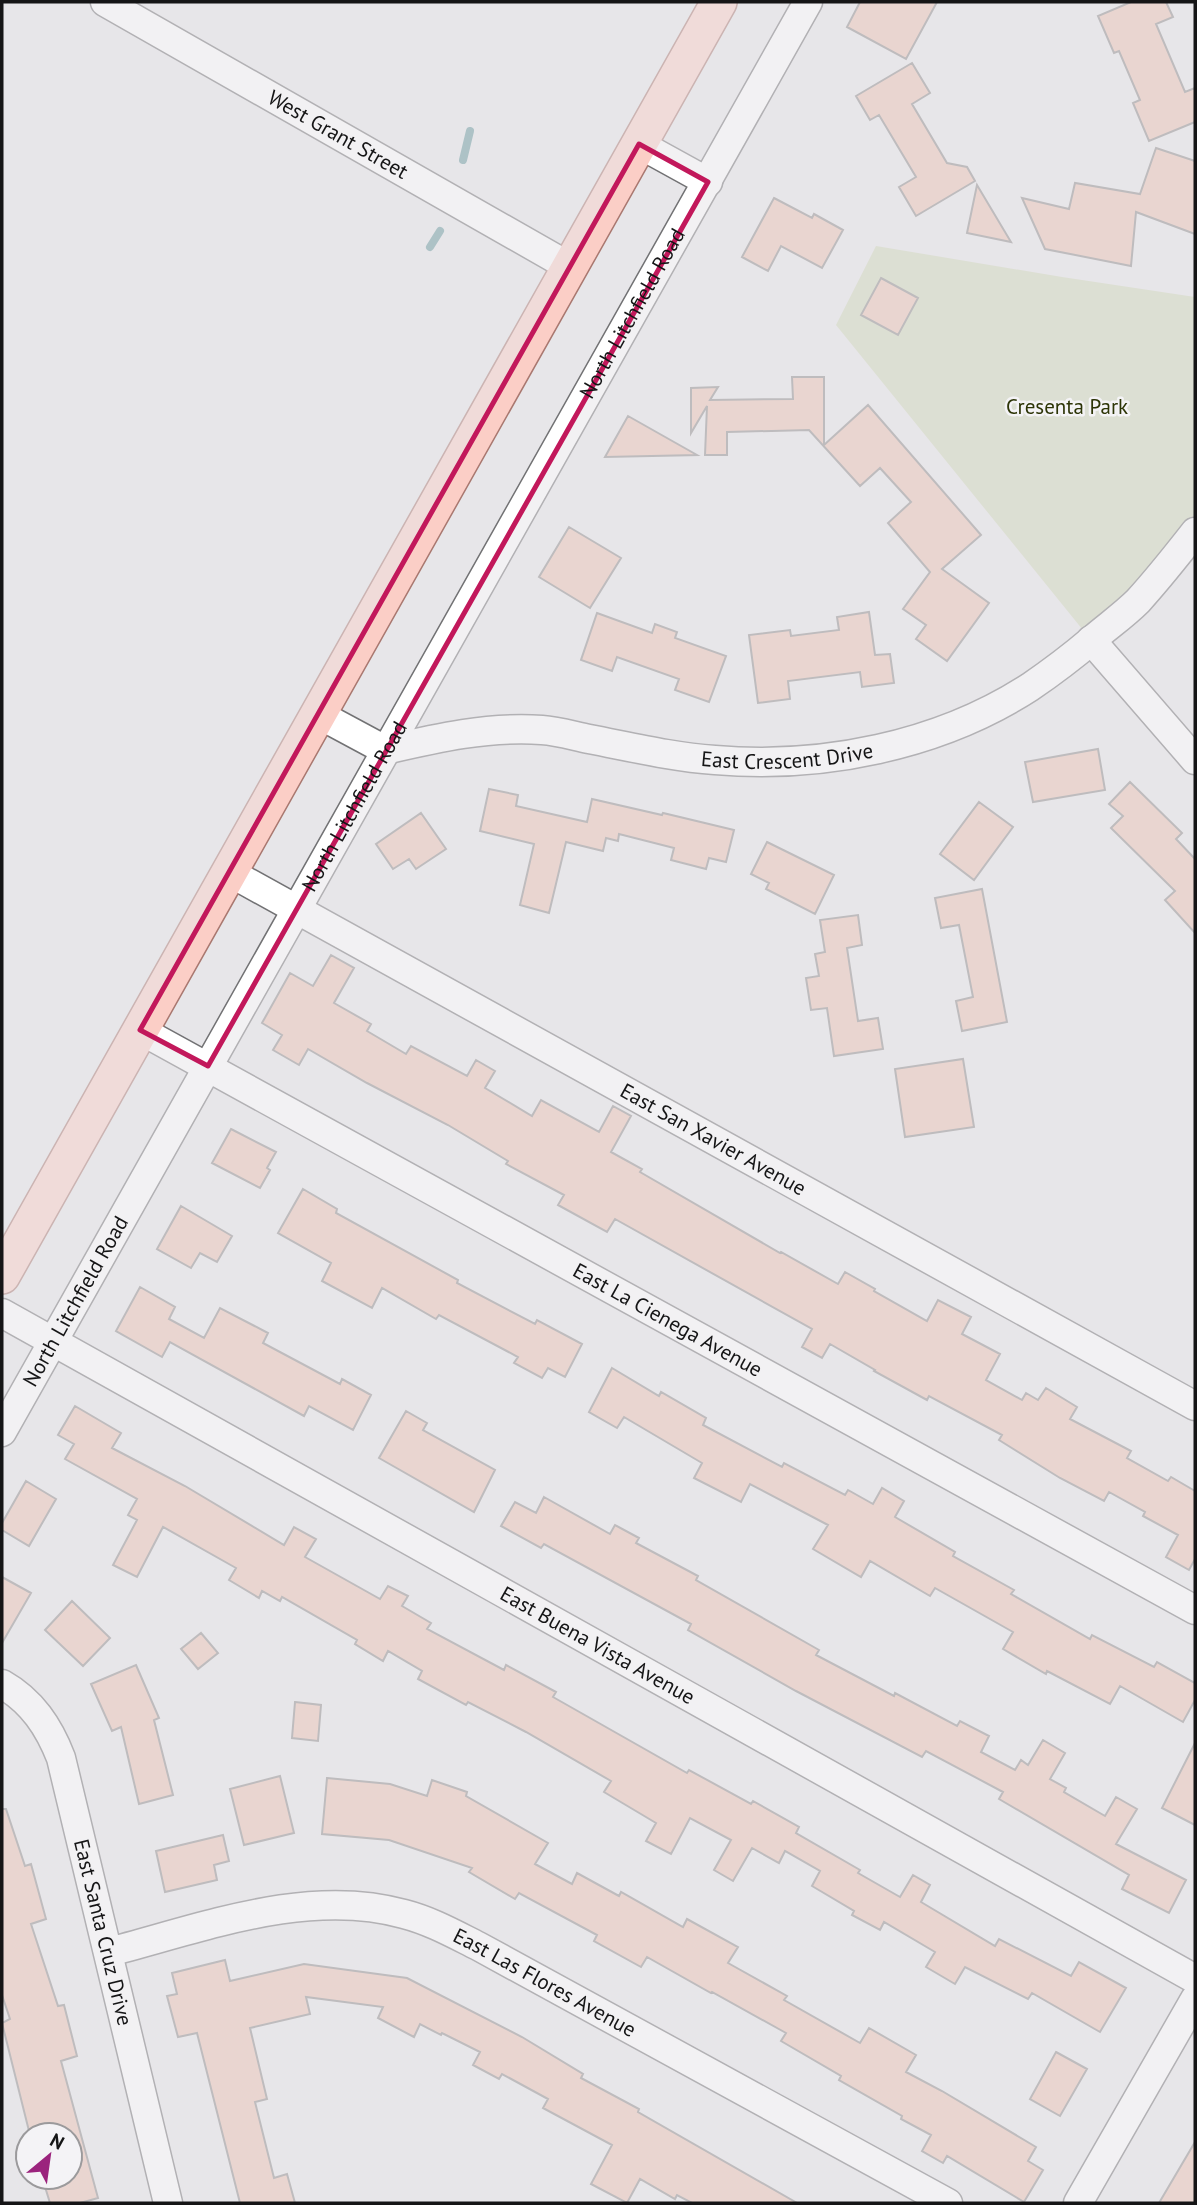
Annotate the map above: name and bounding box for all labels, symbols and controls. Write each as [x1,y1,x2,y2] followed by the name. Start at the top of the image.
[263,84,413,185] street label: West Grant Street
[573,223,691,403] street label: North Litchfield Road
[1006,393,1128,420] park label: Cresenta Park
[295,716,413,896] street label: North Litchfield Road
[700,737,875,775] street label: East Crescent Drive
[616,1077,811,1201] street label: East San Xavier Avenue
[16,1211,134,1391] street label: North Litchfield Road
[568,1257,767,1383] street label: East La Cienega Avenue
[496,1580,700,1710] street label: East Buena Vista Avenue
[68,1836,139,2028] street label: East Santa Cruz Drive
[449,1922,641,2043] street label: East Las Flores Avenue
[14,2121,84,2191] north arrow
[46,2128,69,2155] text: N

